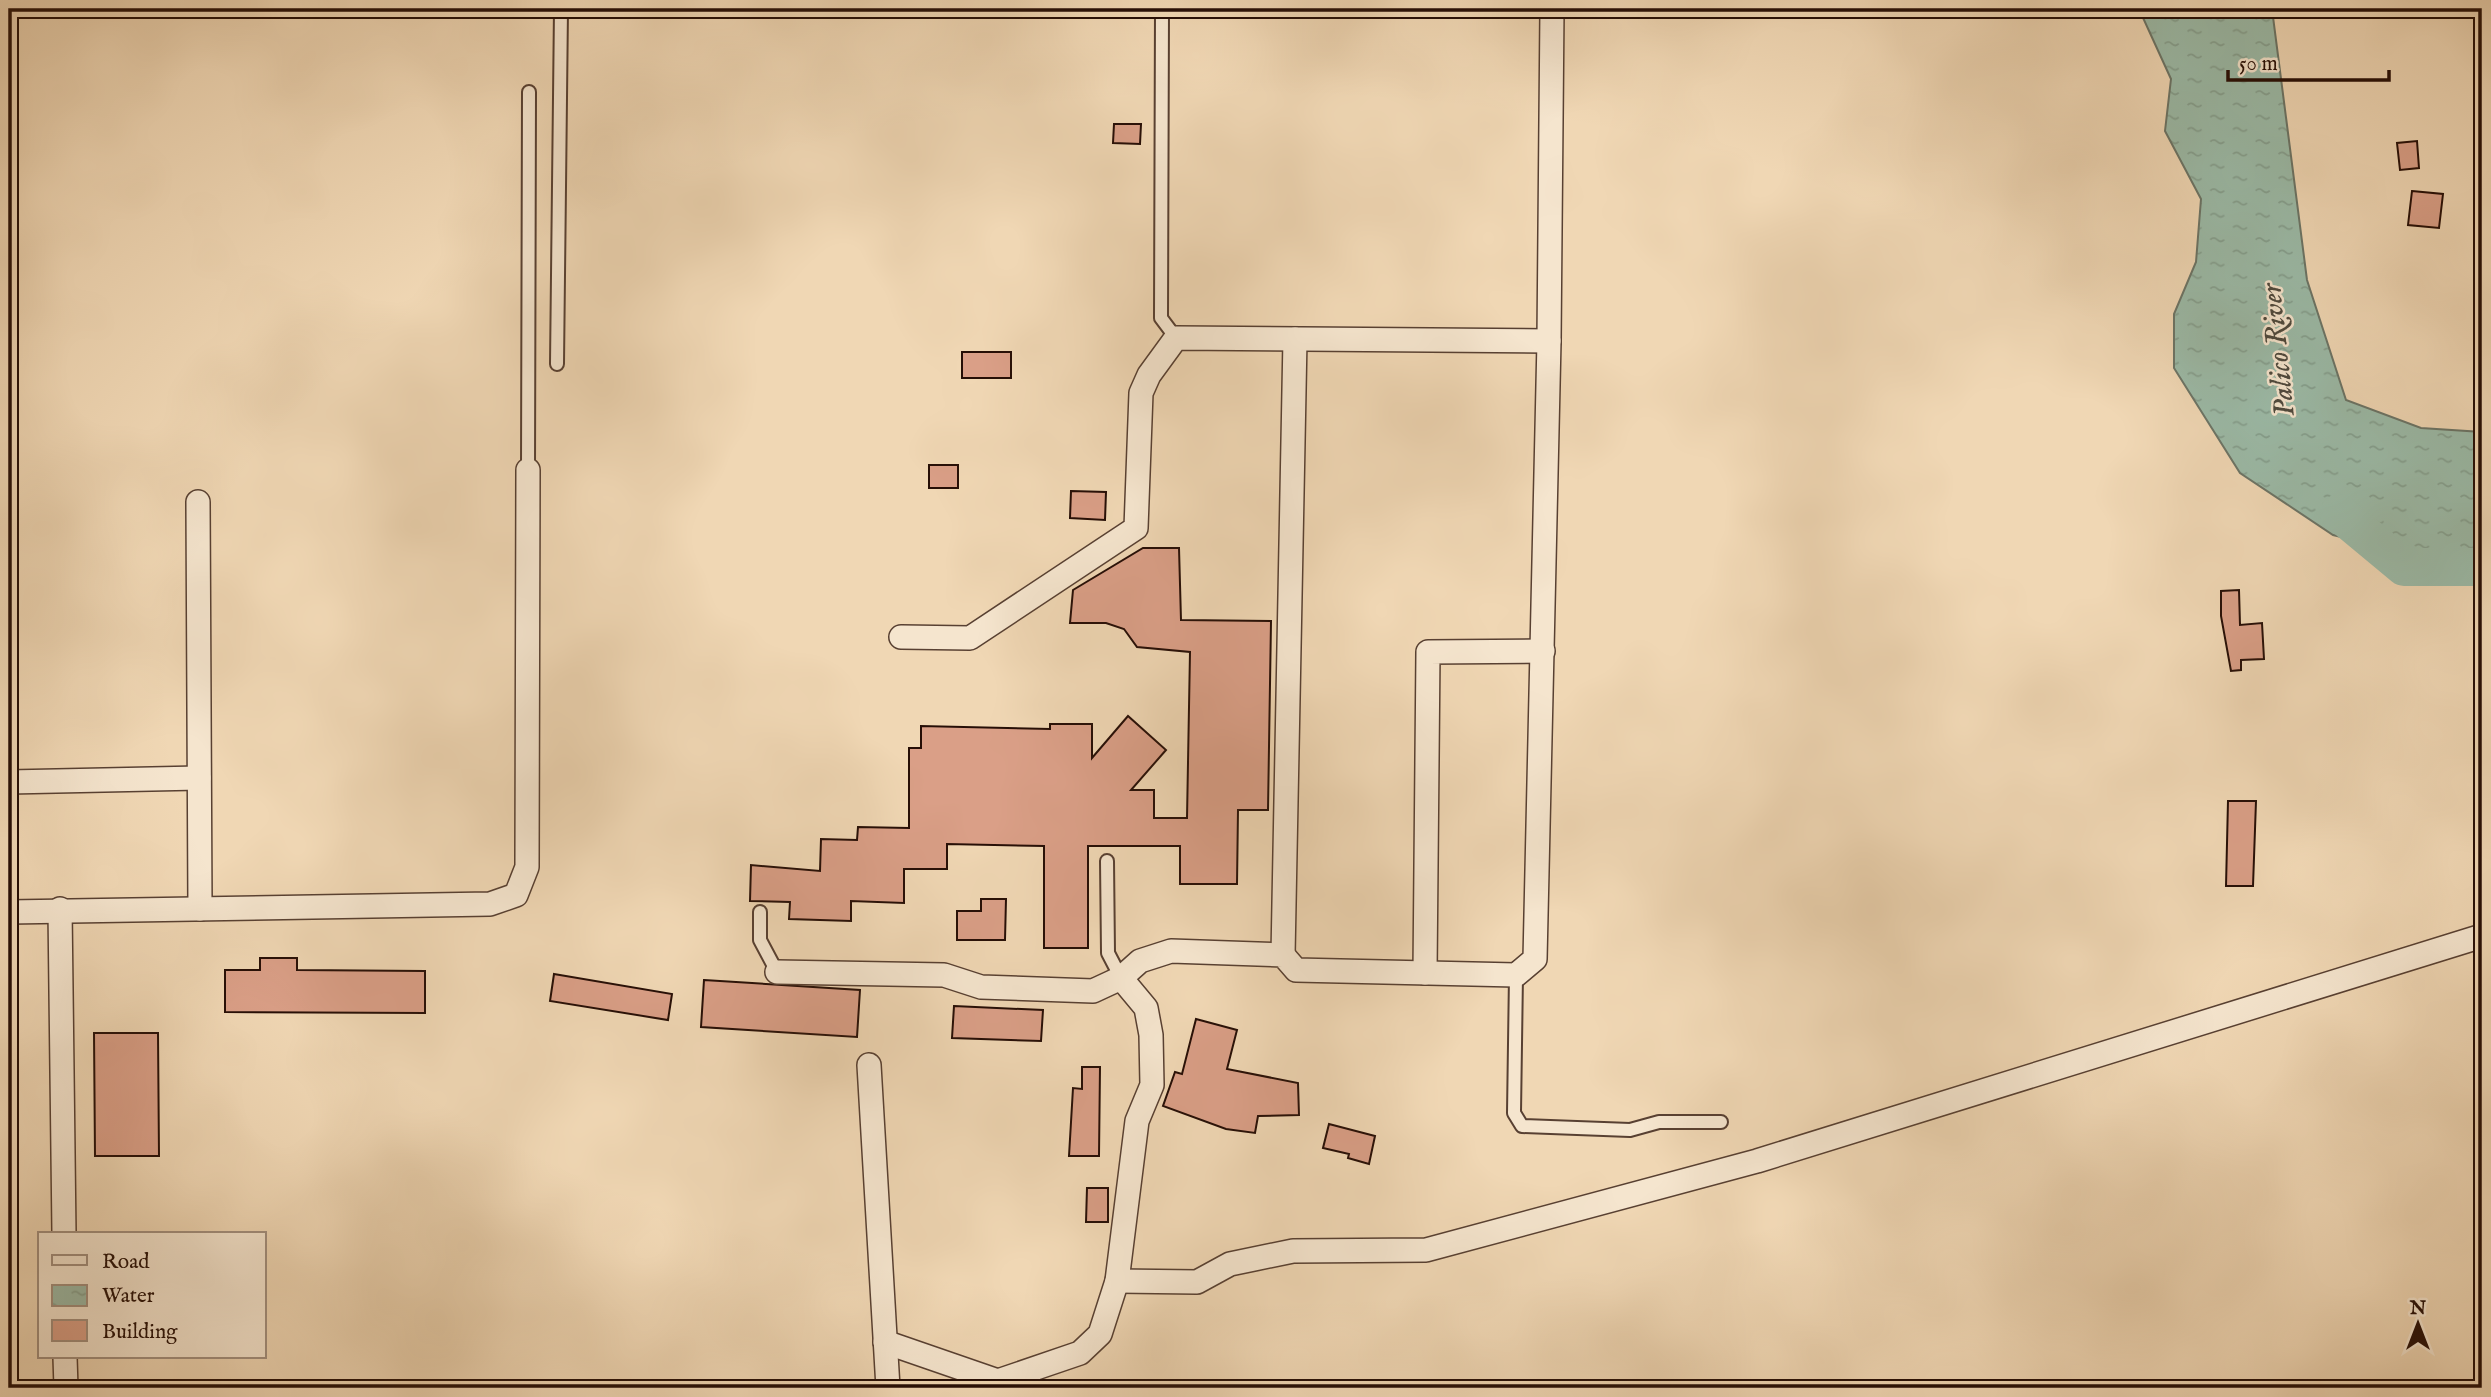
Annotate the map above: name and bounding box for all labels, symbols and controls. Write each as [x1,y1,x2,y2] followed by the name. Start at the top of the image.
[2228,38,2390,82] scale bar
[2239,51,2278,78] text: 50 m
[2253,280,2305,419] water label: Palico River
[38,1232,266,1358] legend
[102,1249,150,1276] text: Road
[102,1283,155,1310] text: Water
[2382,1288,2452,1358] north arrow
[2409,1297,2427,1321] text: N
[102,1319,178,1346] text: Building

